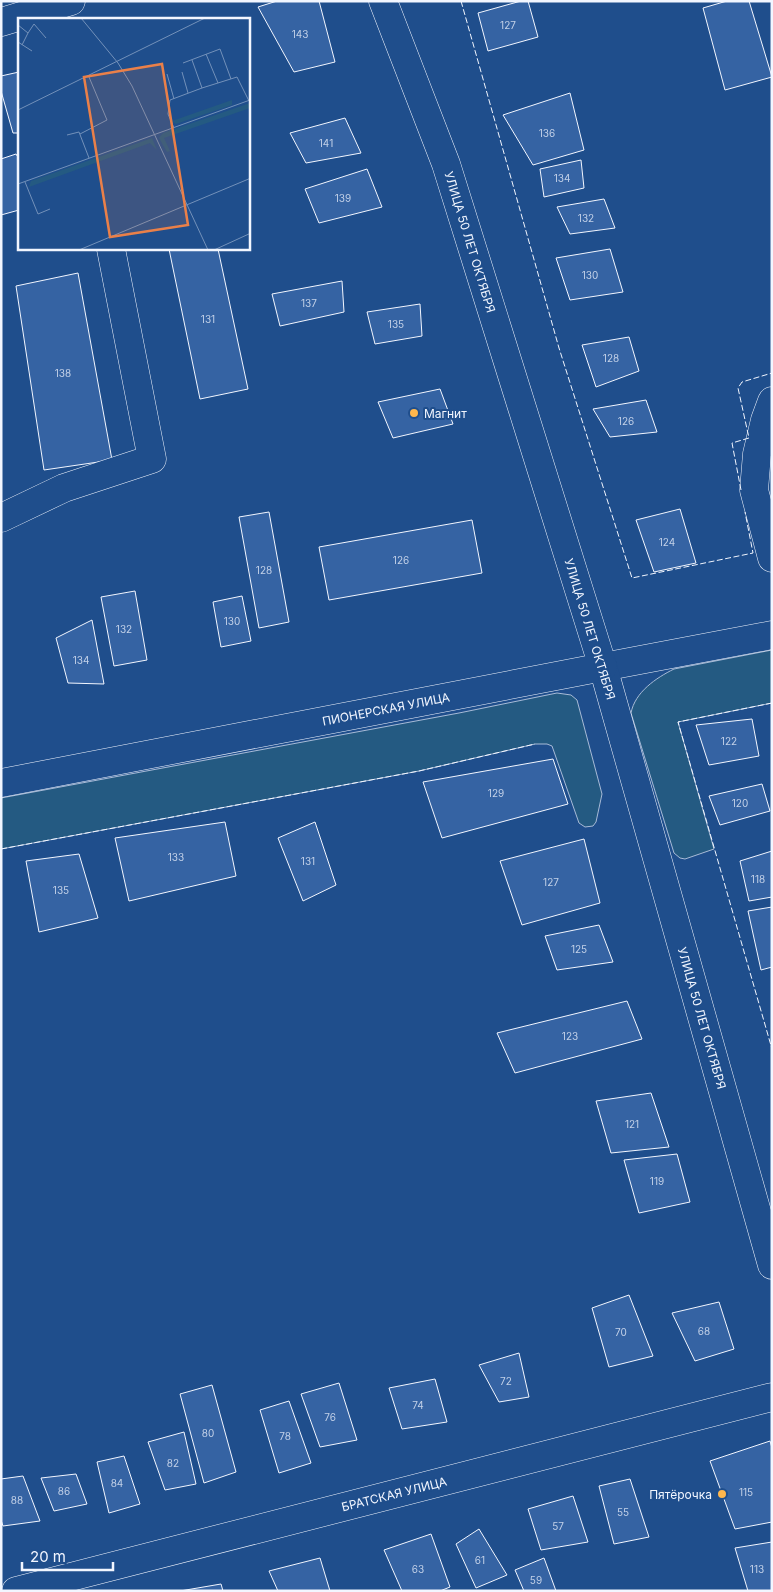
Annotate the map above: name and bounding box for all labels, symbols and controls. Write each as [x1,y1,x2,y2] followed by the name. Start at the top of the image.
[18,18,250,250] inset map
[500,19,516,31] house number: 127
[292,28,308,40] house number: 143
[539,127,555,139] house number: 136
[319,137,333,149] house number: 141
[441,169,499,315] street label: УЛИЦА 50 ЛЕТ ОКТЯБРЯ
[554,172,570,184] house number: 134
[335,192,351,204] house number: 139
[578,212,594,224] house number: 132
[582,269,598,281] house number: 130
[301,297,317,309] house number: 137
[201,313,215,325] house number: 131
[388,318,404,330] house number: 135
[603,352,619,364] house number: 128
[55,367,71,379] house number: 138
[424,406,467,421] place label: Магнит
[408,407,420,419] marker: Магнит
[618,415,634,427] house number: 126
[659,536,675,548] house number: 124
[393,554,409,566] house number: 126
[561,556,619,702] street label: УЛИЦА 50 ЛЕТ ОКТЯБРЯ
[256,564,272,576] house number: 128
[224,615,240,627] house number: 130
[116,623,132,635] house number: 132
[73,654,89,666] house number: 134
[321,689,451,729] street label: ПИОНЕРСКАЯ УЛИЦА
[721,735,737,747] house number: 122
[488,787,504,799] house number: 129
[732,797,748,809] house number: 120
[168,851,184,863] house number: 133
[301,855,315,867] house number: 131
[751,873,765,885] house number: 118
[543,876,559,888] house number: 127
[53,884,69,896] house number: 135
[571,943,587,955] house number: 125
[674,945,730,1091] street label: УЛИЦА 50 ЛЕТ ОКТЯБРЯ
[562,1030,578,1042] house number: 123
[625,1118,639,1130] house number: 121
[650,1175,664,1187] house number: 119
[698,1325,710,1337] house number: 68
[615,1326,627,1338] house number: 70
[500,1375,512,1387] house number: 72
[412,1399,424,1411] house number: 74
[324,1411,336,1423] house number: 76
[202,1427,214,1439] house number: 80
[279,1430,291,1442] house number: 78
[167,1457,179,1469] house number: 82
[340,1474,448,1514] street label: БРАТСКАЯ УЛИЦА
[111,1477,123,1489] house number: 84
[58,1485,70,1497] house number: 86
[739,1486,753,1498] house number: 115
[649,1487,712,1502] place label: Пятёрочка
[716,1488,728,1500] marker: Пятёрочка
[11,1494,23,1506] house number: 88
[617,1506,629,1518] house number: 55
[552,1520,564,1532] house number: 57
[22,1540,114,1572] scale bar
[30,1547,66,1566] text: 20 m
[475,1554,485,1566] house number: 61
[412,1563,424,1575] house number: 63
[750,1563,764,1575] house number: 113
[530,1574,542,1586] house number: 59

